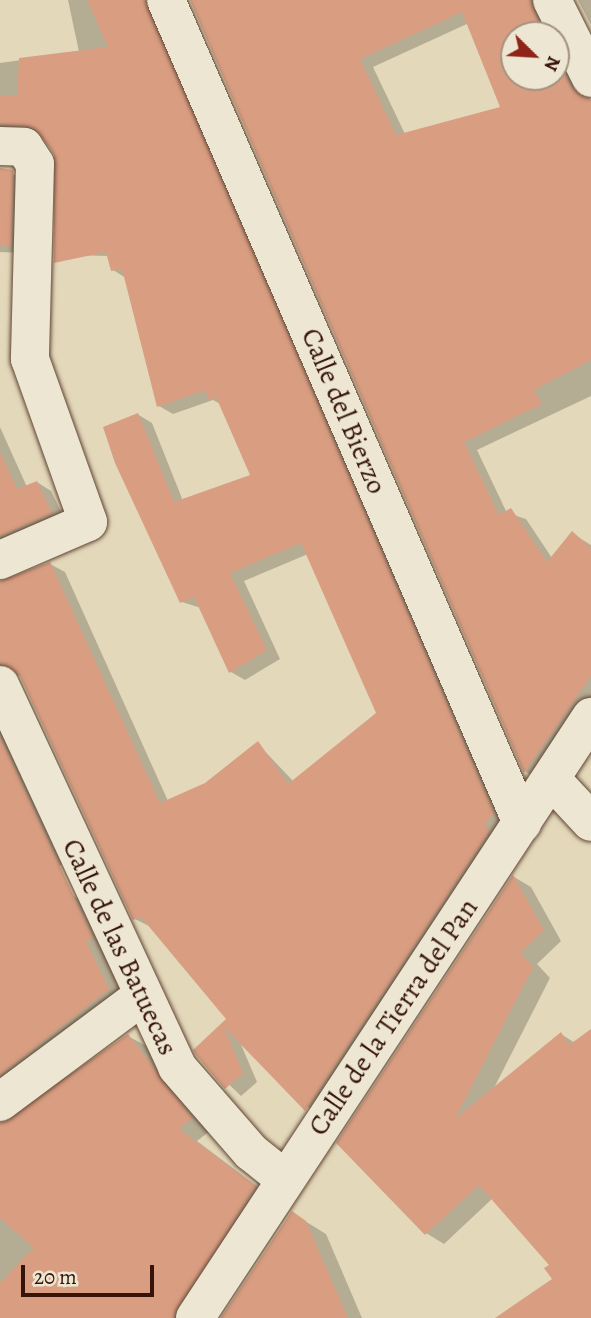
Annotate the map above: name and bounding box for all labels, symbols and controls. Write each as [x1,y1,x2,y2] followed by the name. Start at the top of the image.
[500,21,570,91] north arrow
[538,52,567,75] text: N
[294,323,394,499] street label: Calle del Bierzo
[55,834,185,1060] street label: Calle de las Batuecas
[301,892,485,1142] street label: Calle de la Tierra del Pan
[24,1252,158,1296] scale bar
[34,1263,77,1291] text: 20 m

